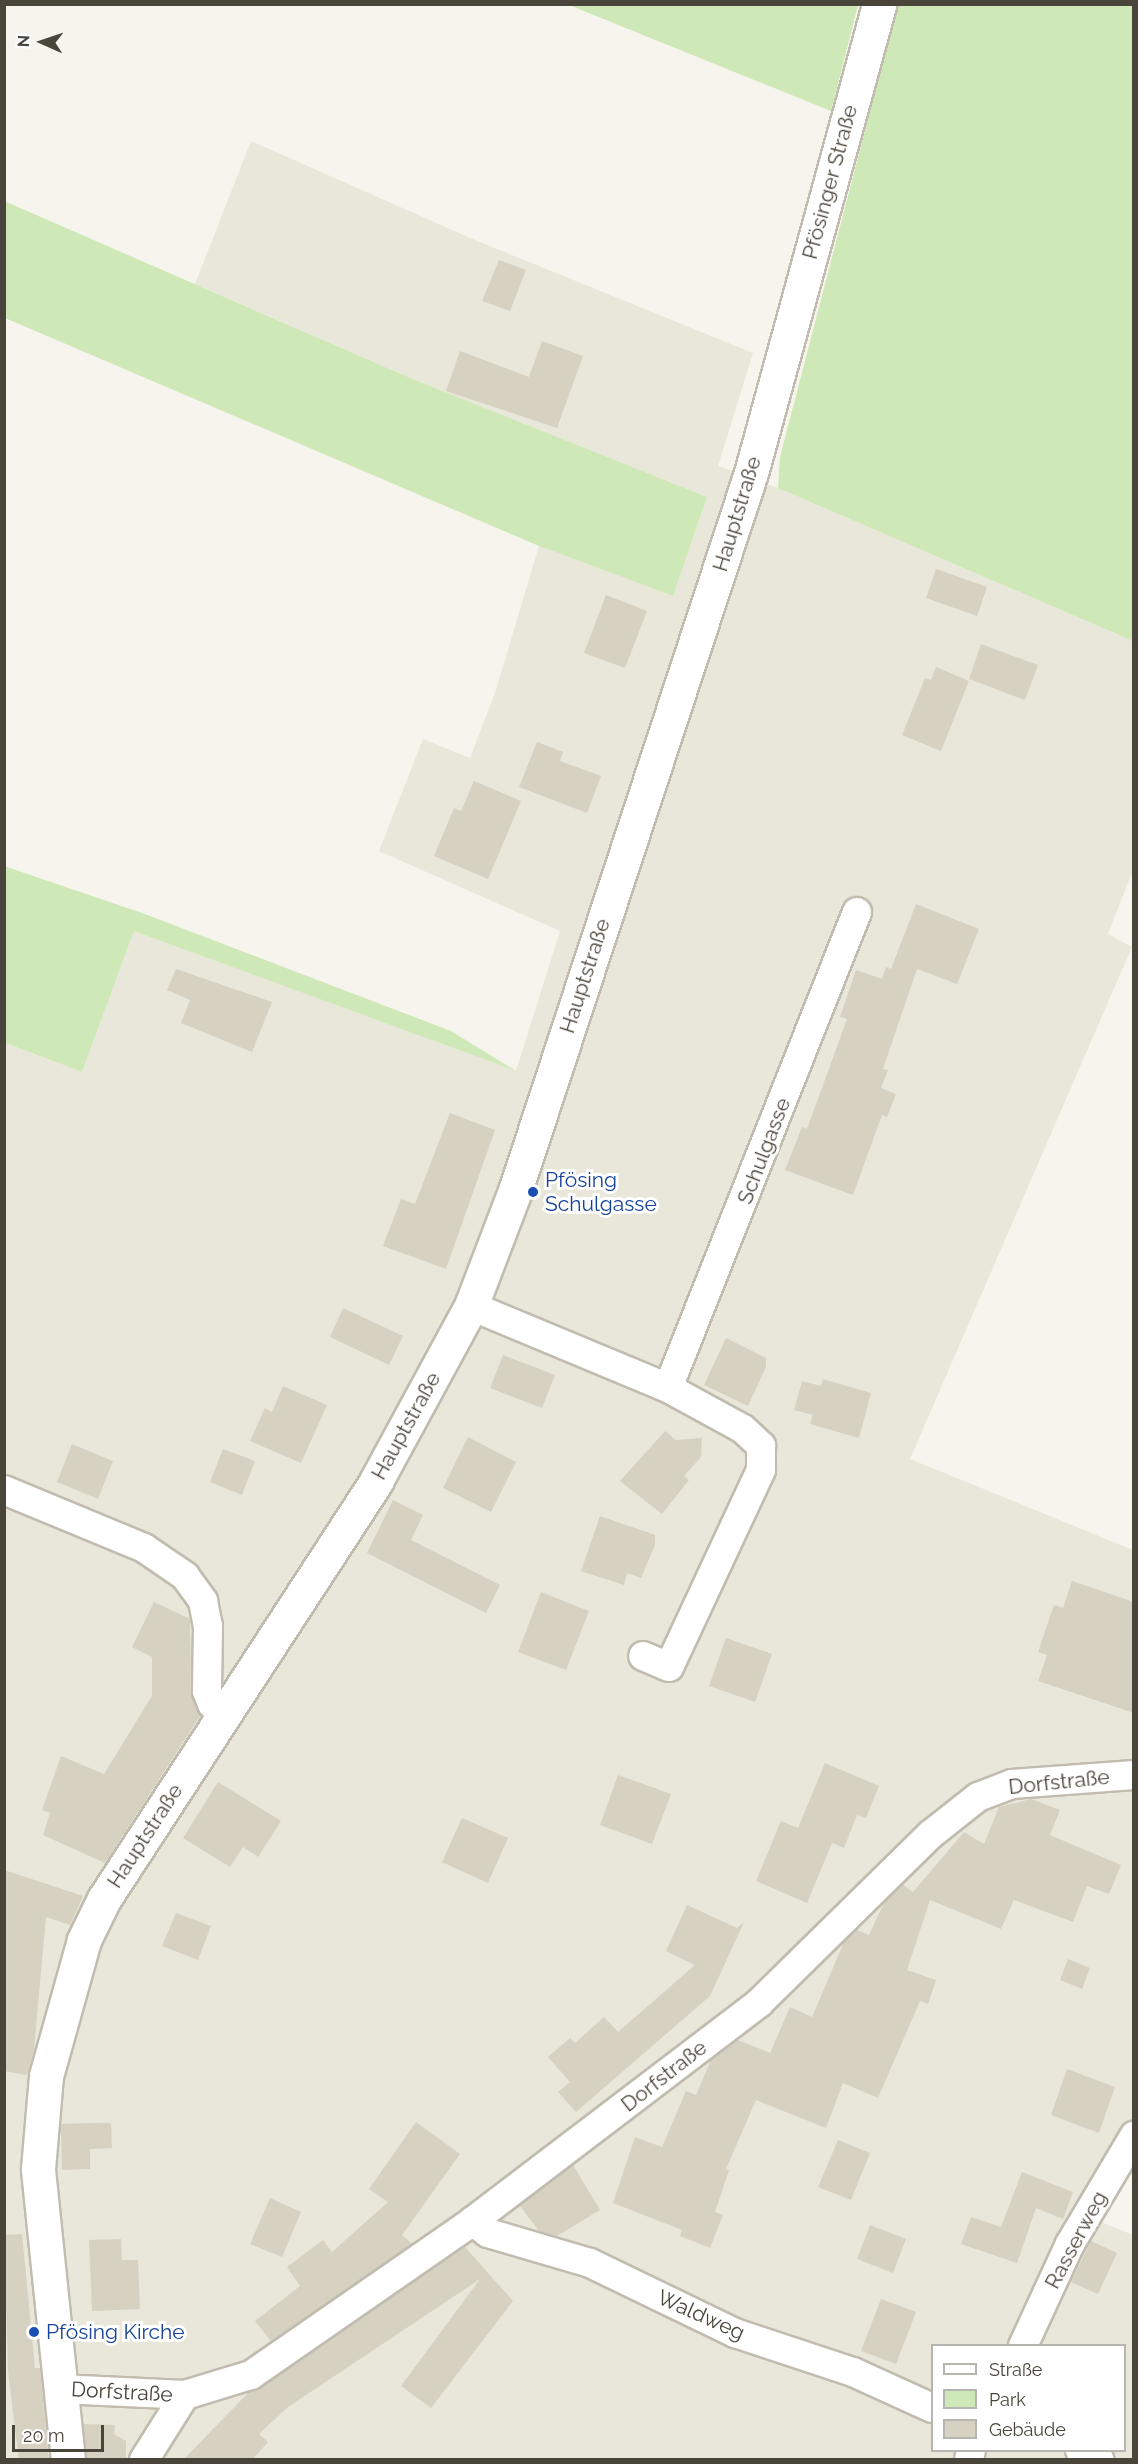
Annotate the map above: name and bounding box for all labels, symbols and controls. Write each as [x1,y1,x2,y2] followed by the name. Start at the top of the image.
[12,12,72,72] north arrow
[14,34,33,48] text: N
[797,102,863,262] street label: Pfösinger Straße
[708,453,766,575] street label: Hauptstraße
[555,916,615,1036] street label: Hauptstraße
[732,1094,796,1208] street label: Schulgasse
[545,1167,657,1217] place label: Pfösing Schulgasse
[526,1185,540,1199] marker: Pfösing Schulgasse
[366,1368,446,1484] street label: Hauptstraße
[1007,1764,1111,1800] street label: Dorfstraße
[102,1779,188,1893] street label: Hauptstraße
[616,2035,712,2117] street label: Dorfstraße
[1040,2187,1112,2293] street label: Rasserweg
[653,2285,749,2345] street label: Waldweg
[46,2319,185,2345] place label: Pfösing Kirche
[27,2325,41,2339] marker: Pfösing Kirche
[931,2344,1126,2452] legend
[989,2359,1042,2380] text: Straße
[71,2377,173,2407] street label: Dorfstraße
[989,2389,1026,2410] text: Park
[15,2413,106,2451] scale bar
[989,2419,1066,2440] text: Gebäude
[23,2425,65,2446] text: 20 m

